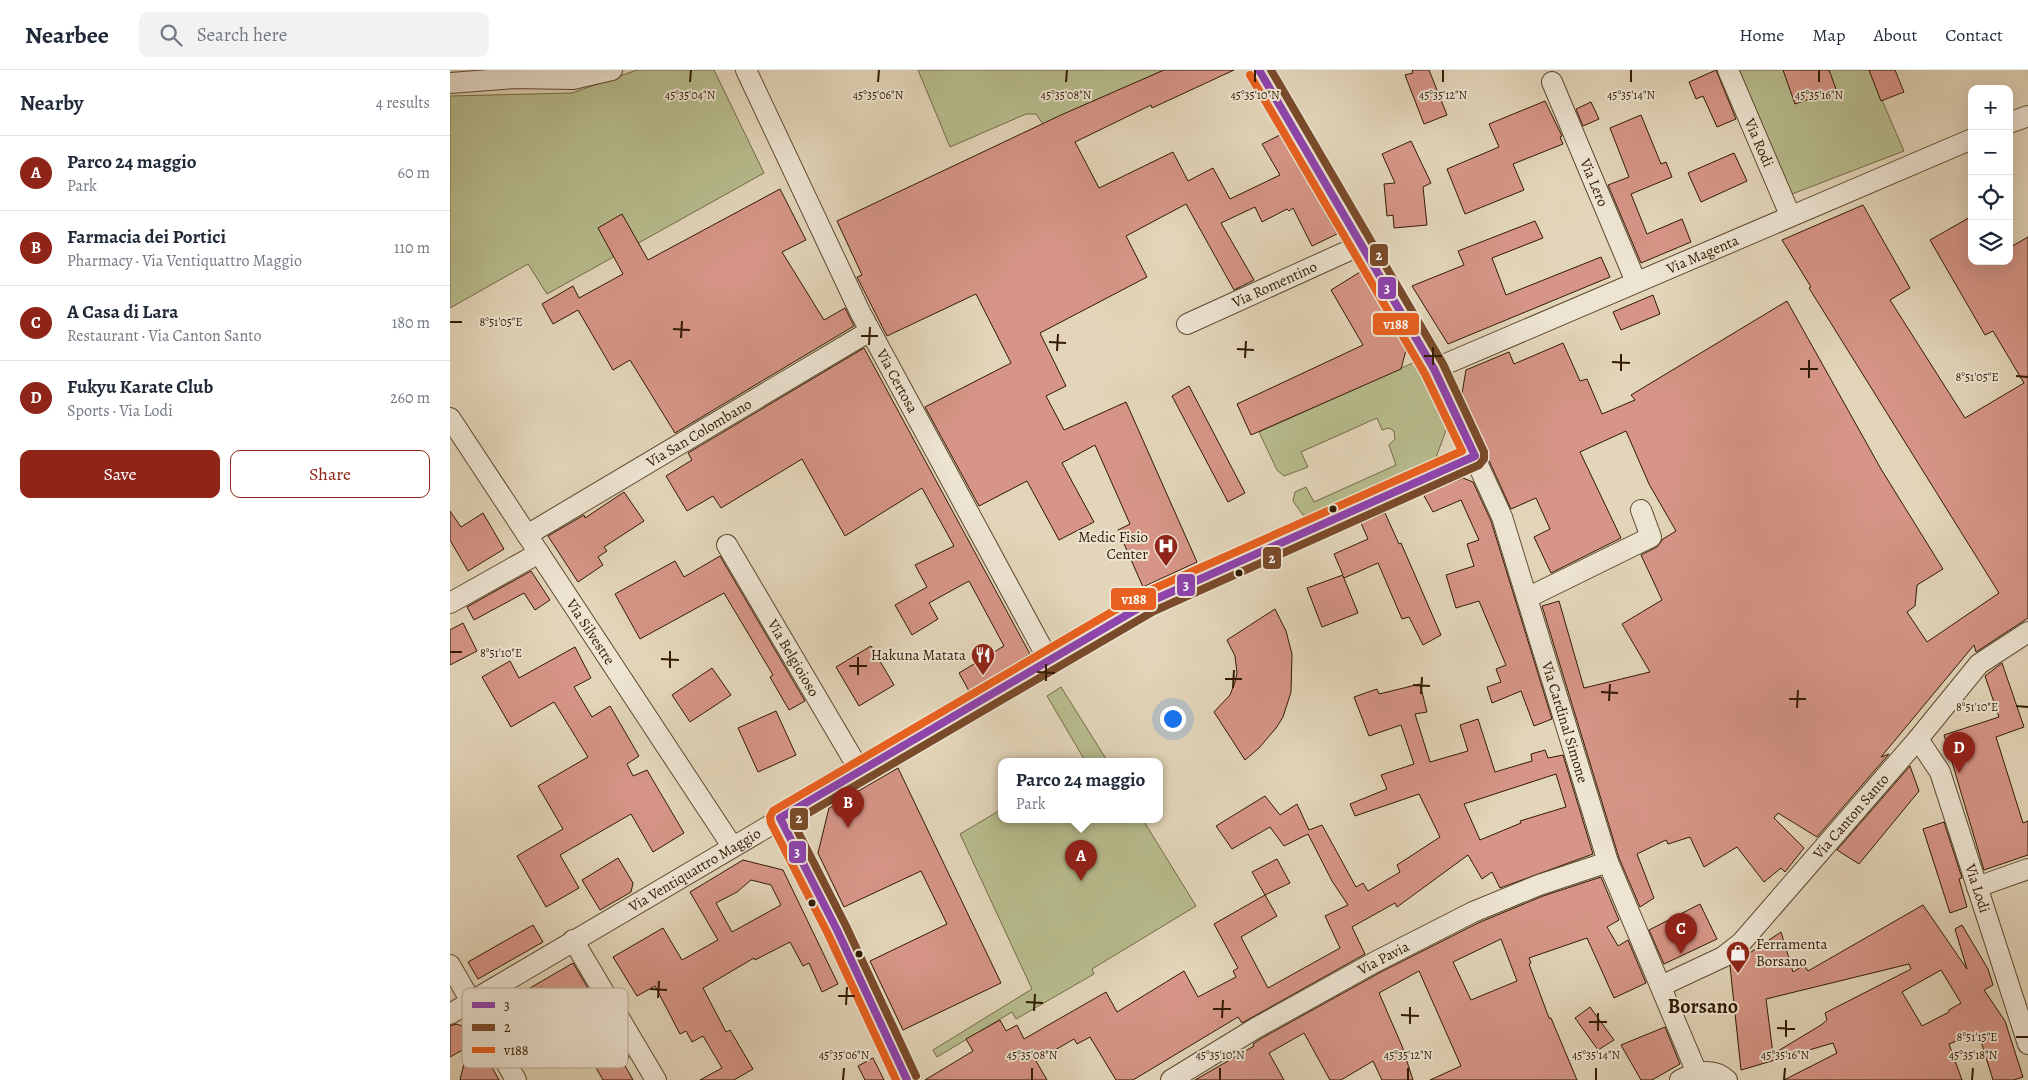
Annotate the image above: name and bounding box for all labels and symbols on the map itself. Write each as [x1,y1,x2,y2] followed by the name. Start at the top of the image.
[665,87,716,103] text: 45°35'04"N
[853,87,904,103] text: 45°35'06"N
[1041,87,1092,103] text: 45°35'08"N
[1230,87,1280,103] text: 45°35'10"N
[1419,87,1468,103] text: 45°35'12"N
[1607,87,1655,103] text: 45°35'14"N
[1795,87,1844,103] text: 45°35'16"N
[1739,114,1778,170] street label: Via Rodi
[1575,155,1613,210] street label: Via Lero
[1662,230,1742,279] street label: Via Magenta
[1369,243,1389,267] line badge: 2
[1376,246,1383,265] text: 2
[1228,256,1320,313] street label: Via Romentino
[1377,276,1397,300] line badge: 3
[1384,279,1390,298] text: 3
[1372,312,1420,336] line badge: v188
[479,314,523,330] text: 8°51'05"E
[1383,315,1409,334] text: v188
[871,345,923,416] street label: Via Certosa
[1955,369,1999,385] text: 8°51'05"E
[642,394,755,472] street label: Via San Colombano
[1328,504,1338,514] unlabelled marker
[1078,527,1148,564] place label: Medic Fisio Center
[1153,533,1179,567] hospital icon: Medic Fisio Center
[1262,546,1282,570] line badge: 2
[1269,549,1276,568] text: 2
[1234,568,1244,578] unlabelled marker
[1176,573,1196,597] line badge: 3
[1183,576,1189,595] text: 3
[1110,587,1157,611] line badge: v188
[1121,590,1147,609] text: v188
[561,594,620,669] street label: Via Silvestre
[762,615,824,700] street label: Via Belgioioso
[970,642,996,676] restaurant icon: Hakuna Matata
[480,645,522,661] text: 8°51'10"E
[871,645,966,665] place label: Hakuna Matata
[1537,658,1593,786] street label: Via Cardinal Simone
[1956,699,1998,715] text: 8°51'10"E
[1160,706,1186,732] your location
[1943,732,1975,773] pin: D
[1808,770,1893,864] street label: Via Canton Santo
[832,787,864,828] pin: B
[789,807,809,831] line badge: 2
[796,809,803,828] text: 2
[624,823,764,917] street label: Via Ventiquattro Maggio
[788,840,807,864] line badge: 3
[1065,840,1097,881] pin: A
[794,843,800,862] text: 3
[1960,861,1995,915] street label: Via Lodi
[807,898,817,908] unlabelled marker
[1665,913,1697,954] pin: C
[1756,934,1827,971] place label: Ferramenta Borsano
[1353,936,1412,980] street label: Via Pavia
[1725,940,1751,974] shop icon: Ferramenta Borsano
[854,949,864,959] unlabelled marker
[462,988,628,1068] legend
[1668,993,1738,1020] district label: Borsano
[504,996,510,1015] text: 3
[504,1018,511,1037] text: 2
[1957,1029,1997,1045] text: 8°51'15"E
[503,1041,529,1060] text: v188
[819,1047,870,1063] text: 45°35'06"N
[1007,1047,1058,1063] text: 45°35'08"N
[1195,1047,1245,1063] text: 45°35'10"N
[1384,1047,1433,1063] text: 45°35'12"N
[1572,1047,1620,1063] text: 45°35'14"N
[1761,1047,1810,1063] text: 45°35'16"N
[1949,1047,1998,1063] text: 45°35'18"N

